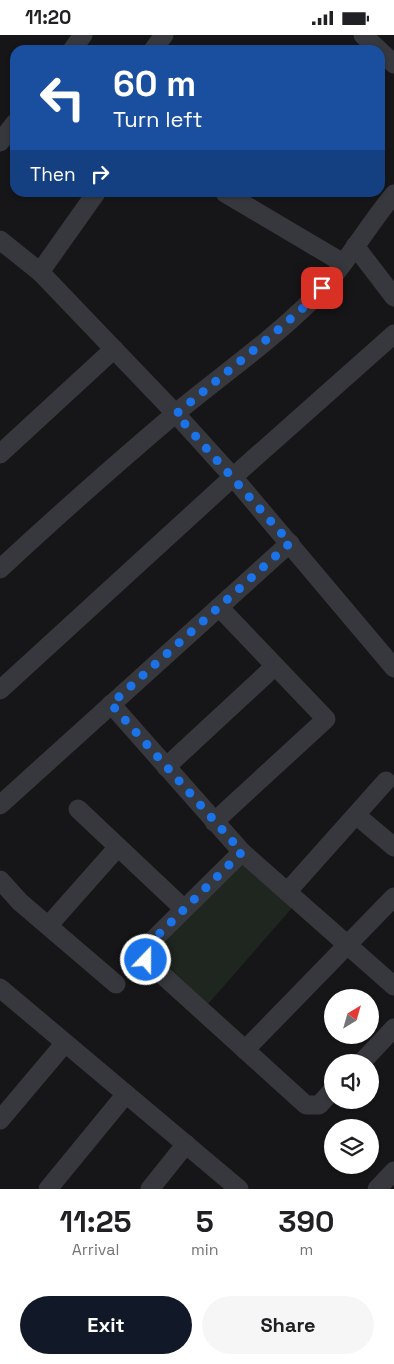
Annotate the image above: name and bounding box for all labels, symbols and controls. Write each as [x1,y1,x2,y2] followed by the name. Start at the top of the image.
[25,5,71,30] text: 11:20
[113,62,196,106] text: 60 m
[30,65,95,130] icon: left
[113,105,203,133] text: Turn left
[86,160,114,188] icon: right
[30,162,76,187] text: Then
[301,267,343,309] pin
[308,274,336,302] icon: arrive
[119,933,171,985] position arrow
[324,989,379,1044] north arrow
[324,989,379,1174] map controls
[324,1054,379,1109] button: sound
[324,1119,379,1174] button: layers
[60,1202,131,1241] text: 11:25
[196,1202,214,1241] text: 5
[278,1202,334,1241] text: 390
[72,1239,119,1260] text: Arrival
[191,1239,219,1260] text: min
[299,1239,313,1260] text: m
[20,1296,192,1354] button: Exit
[202,1296,374,1354] button: Share

